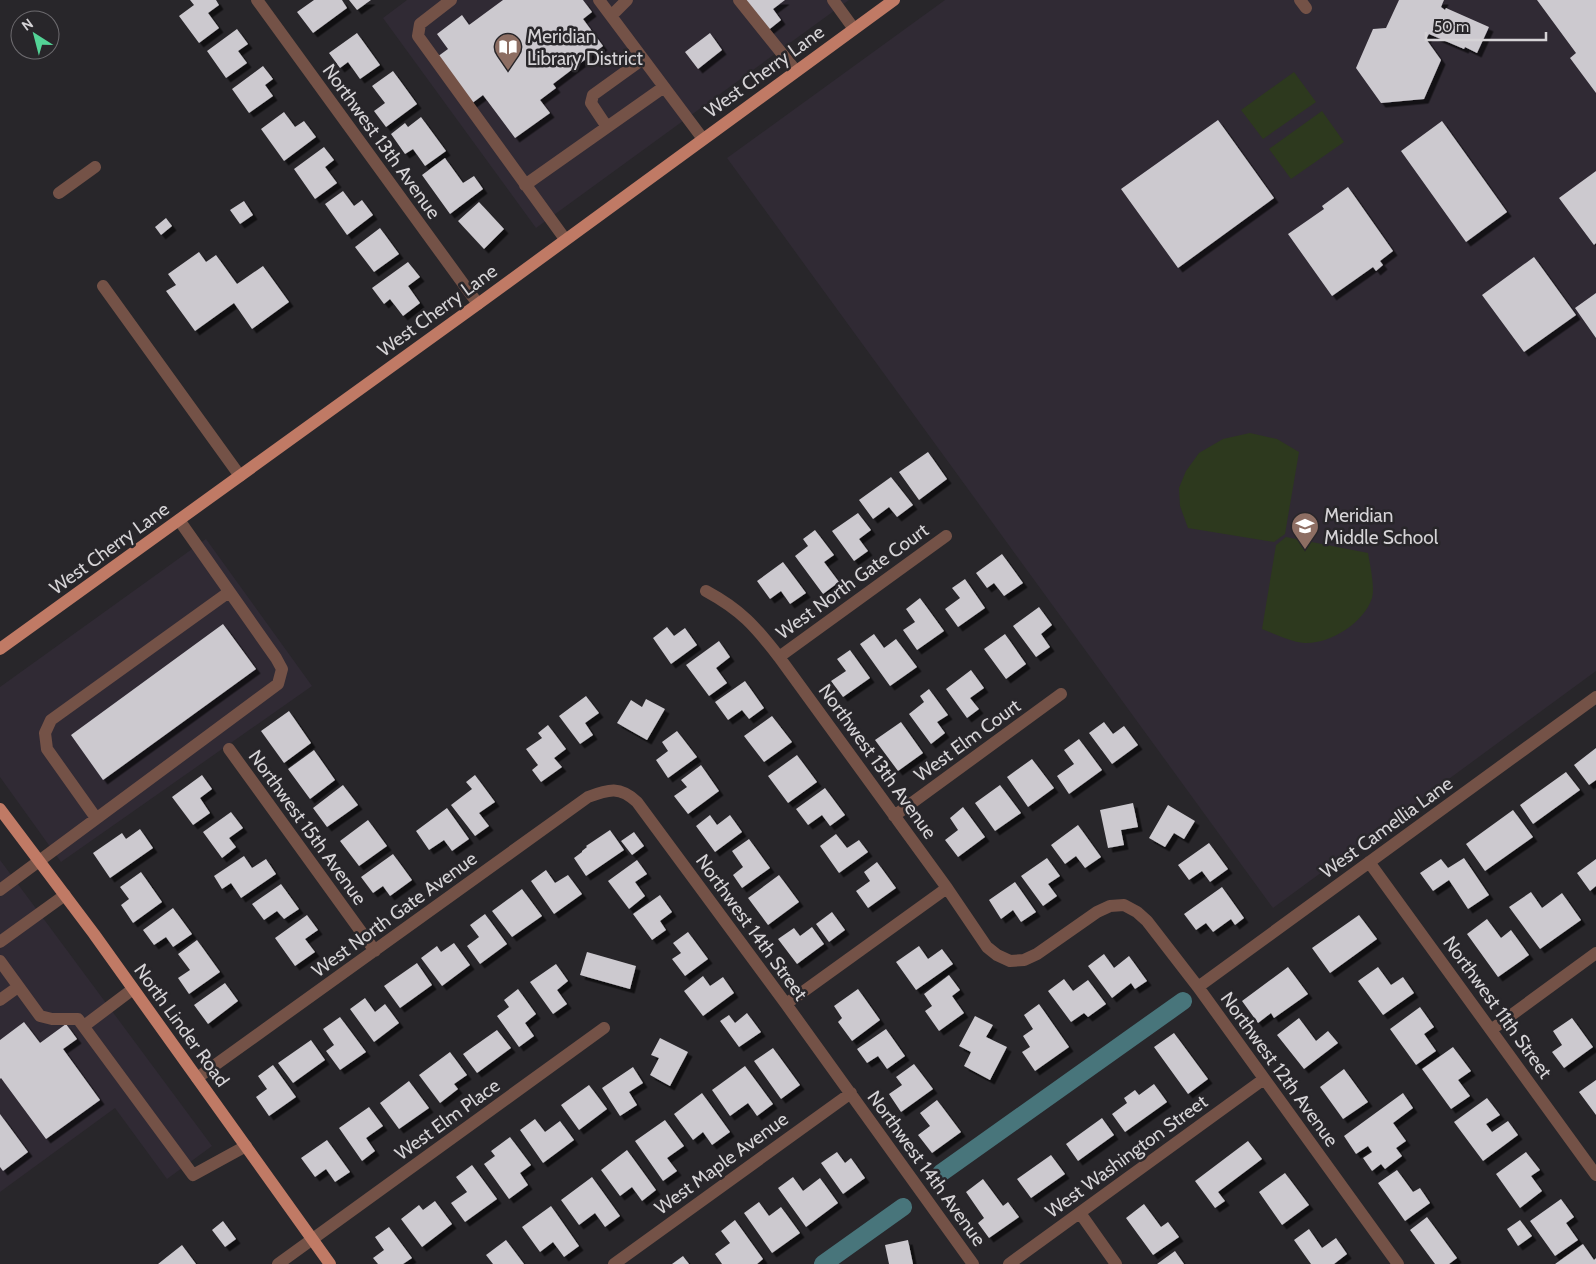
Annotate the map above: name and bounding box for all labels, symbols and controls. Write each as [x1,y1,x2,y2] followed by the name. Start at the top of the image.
[10,10,60,60] north arrow
[1426,10,1546,42] scale bar
[18,14,37,35] text: N
[1434,18,1469,36] text: 50 m
[700,20,829,122] street label: West Cherry Lane
[527,25,644,70] place label: Meridian Library District
[493,32,523,71] library icon: Meridian Library District
[318,59,446,223] street label: Northwest 13th Avenue
[373,259,502,361] street label: West Cherry Lane
[45,497,174,599] street label: West Cherry Lane
[1324,504,1439,549] place label: Meridian Middle School
[1290,511,1320,550] school or university icon: Meridian Middle School
[772,518,933,644] street label: West North Gate Court
[814,679,942,843] street label: Northwest 13th Avenue
[910,694,1025,787] street label: West Elm Court
[244,745,372,909] street label: Northwest 15th Avenue
[1316,771,1457,883] street label: West Camellia Lane
[307,847,481,982] street label: West North Gate Avenue
[691,850,813,1005] street label: Northwest 14th Street
[1438,932,1557,1083] street label: Northwest 11th Street
[129,959,234,1091] street label: North Linder Road
[1216,988,1344,1151] street label: Northwest 12th Avenue
[390,1073,504,1165] street label: West Elm Place
[862,1086,991,1251] street label: Northwest 14th Avenue
[1041,1090,1212,1223] street label: West Washington Street
[650,1107,793,1219] street label: West Maple Avenue

